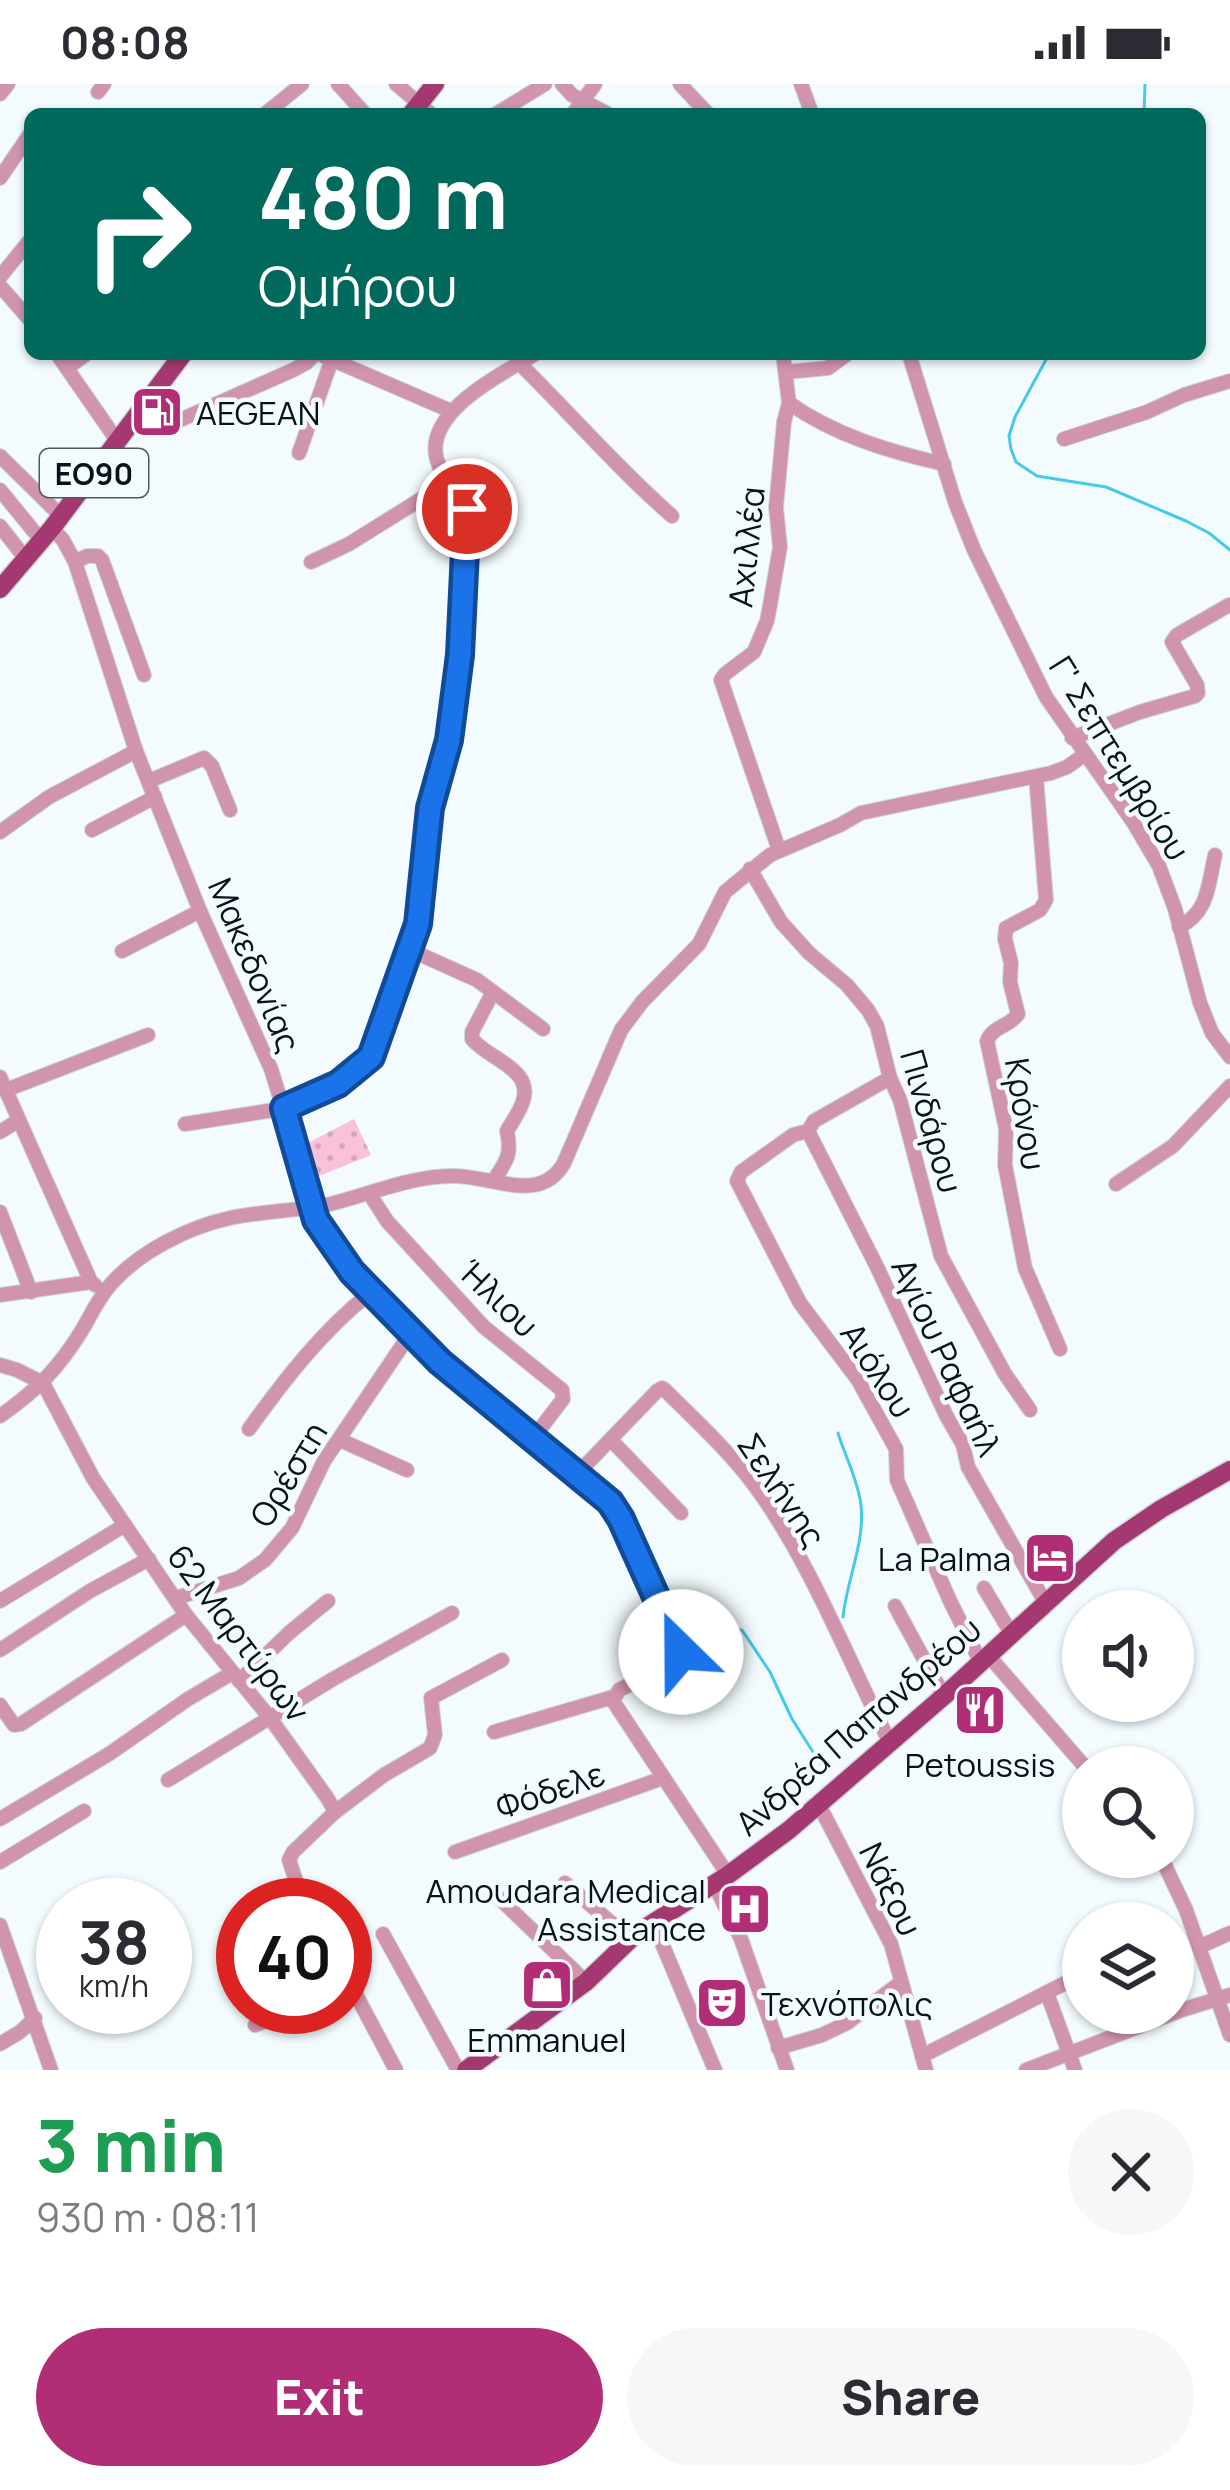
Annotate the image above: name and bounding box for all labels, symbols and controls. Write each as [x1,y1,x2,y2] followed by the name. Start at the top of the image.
[60,11,190,73] text: 08:08
[258,139,508,254] text: 480 m
[60,156,216,312] icon: right
[258,248,457,322] text: Ομήρου
[129,384,185,440] fuel station icon: AEGEAN
[196,390,320,435] place label: AEGEAN
[40,449,148,497] road number: ΕΟ90
[416,458,518,560] pin
[434,476,500,542] icon: arrive
[717,484,775,610] street label: Αχιλλέα
[1039,647,1201,869] street label: Γ' Σεπτεμβρίου
[198,871,312,1059] street label: Μακεδονίας
[890,1044,974,1198] street label: Πινδάρου
[995,1055,1057,1173] street label: Κρόνου
[450,1249,548,1347] street label: Ήλιου
[881,1251,1013,1463] street label: Αγίου Ραφαήλ
[831,1314,925,1426] street label: Αιόλου
[239,1413,337,1535] street label: Ορέστη
[727,1424,837,1556] street label: Σελήνης
[1022,1530,1078,1586] hotel icon: La Palma
[158,1535,321,1731] street label: 62 Μαρτύρων
[878,1536,1011,1581] place label: La Palma
[618,1589,744,1715] position arrow
[1062,1590,1194,2034] map controls
[1062,1590,1194,1722] button: sound
[726,1607,990,1845] street label: Ανδρέα Παπανδρέου
[952,1682,1008,1738] restaurant icon: Petoussis
[905,1742,1055,1787] place label: Petoussis
[1062,1746,1194,1878] button: search
[490,1750,610,1830] street label: Φόδελε
[849,1835,933,1943] street label: Νάξου
[426,1868,706,1951] place label: Amoudara Medical Assistance
[216,1878,372,2034] speed limit sign: 40
[717,1881,773,1937] hospital icon: Amoudara Medical Assistance
[78,1900,150,1982] text: 38
[1062,1902,1194,2034] button: layers
[519,1957,575,2013] shop icon: Emmanuel
[79,1965,149,2006] text: km/h
[694,1975,750,2031] theatre icon: Τεχνόπολις
[761,1981,933,2026] place label: Τεχνόπολις
[467,2017,627,2062] place label: Emmanuel
[36,2095,226,2194] text: 3 min
[1068,2109,1194,2235] button: close
[36,2190,259,2244] text: 930 m · 08:11
[36,2328,603,2466] button: Exit
[627,2328,1194,2466] button: Share

